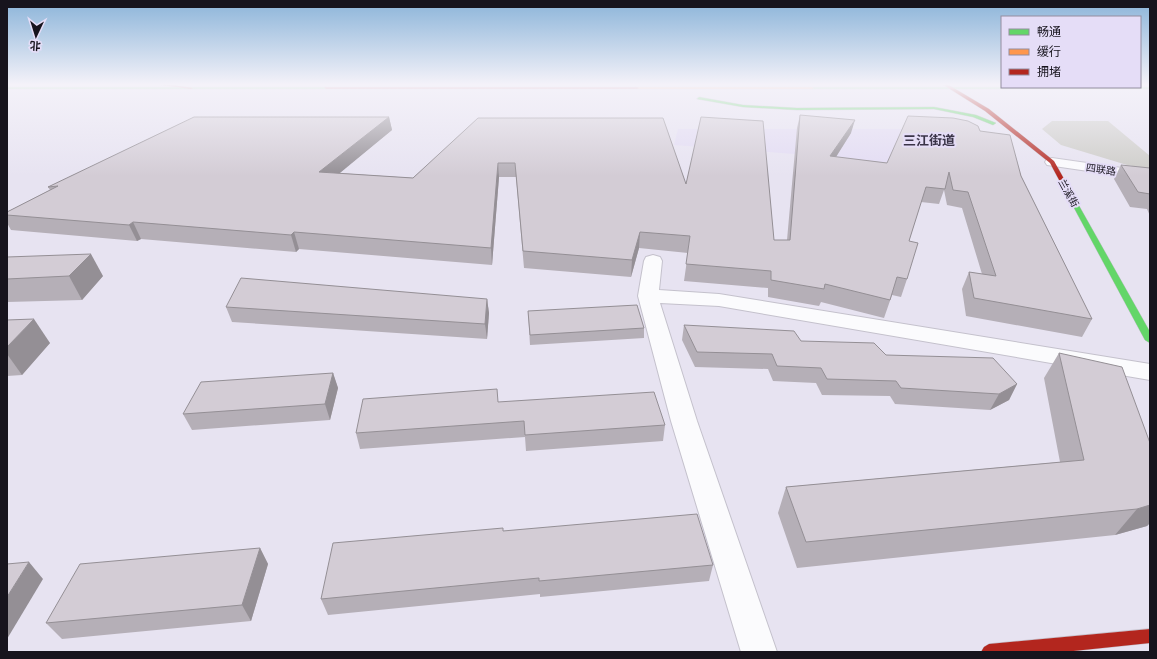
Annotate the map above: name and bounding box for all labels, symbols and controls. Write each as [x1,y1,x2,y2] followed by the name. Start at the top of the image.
[16,16,56,56] north arrow
[1001,16,1141,88] legend
[1037,25,1061,39] text: 畅通
[29,39,41,52] text: 北
[1037,45,1061,59] text: 缓行
[1037,65,1061,79] text: 拥堵
[903,133,955,148] district label: 三江街道
[1085,162,1117,177] street label: 四联路
[1056,177,1081,209] street label: 兰溪街

